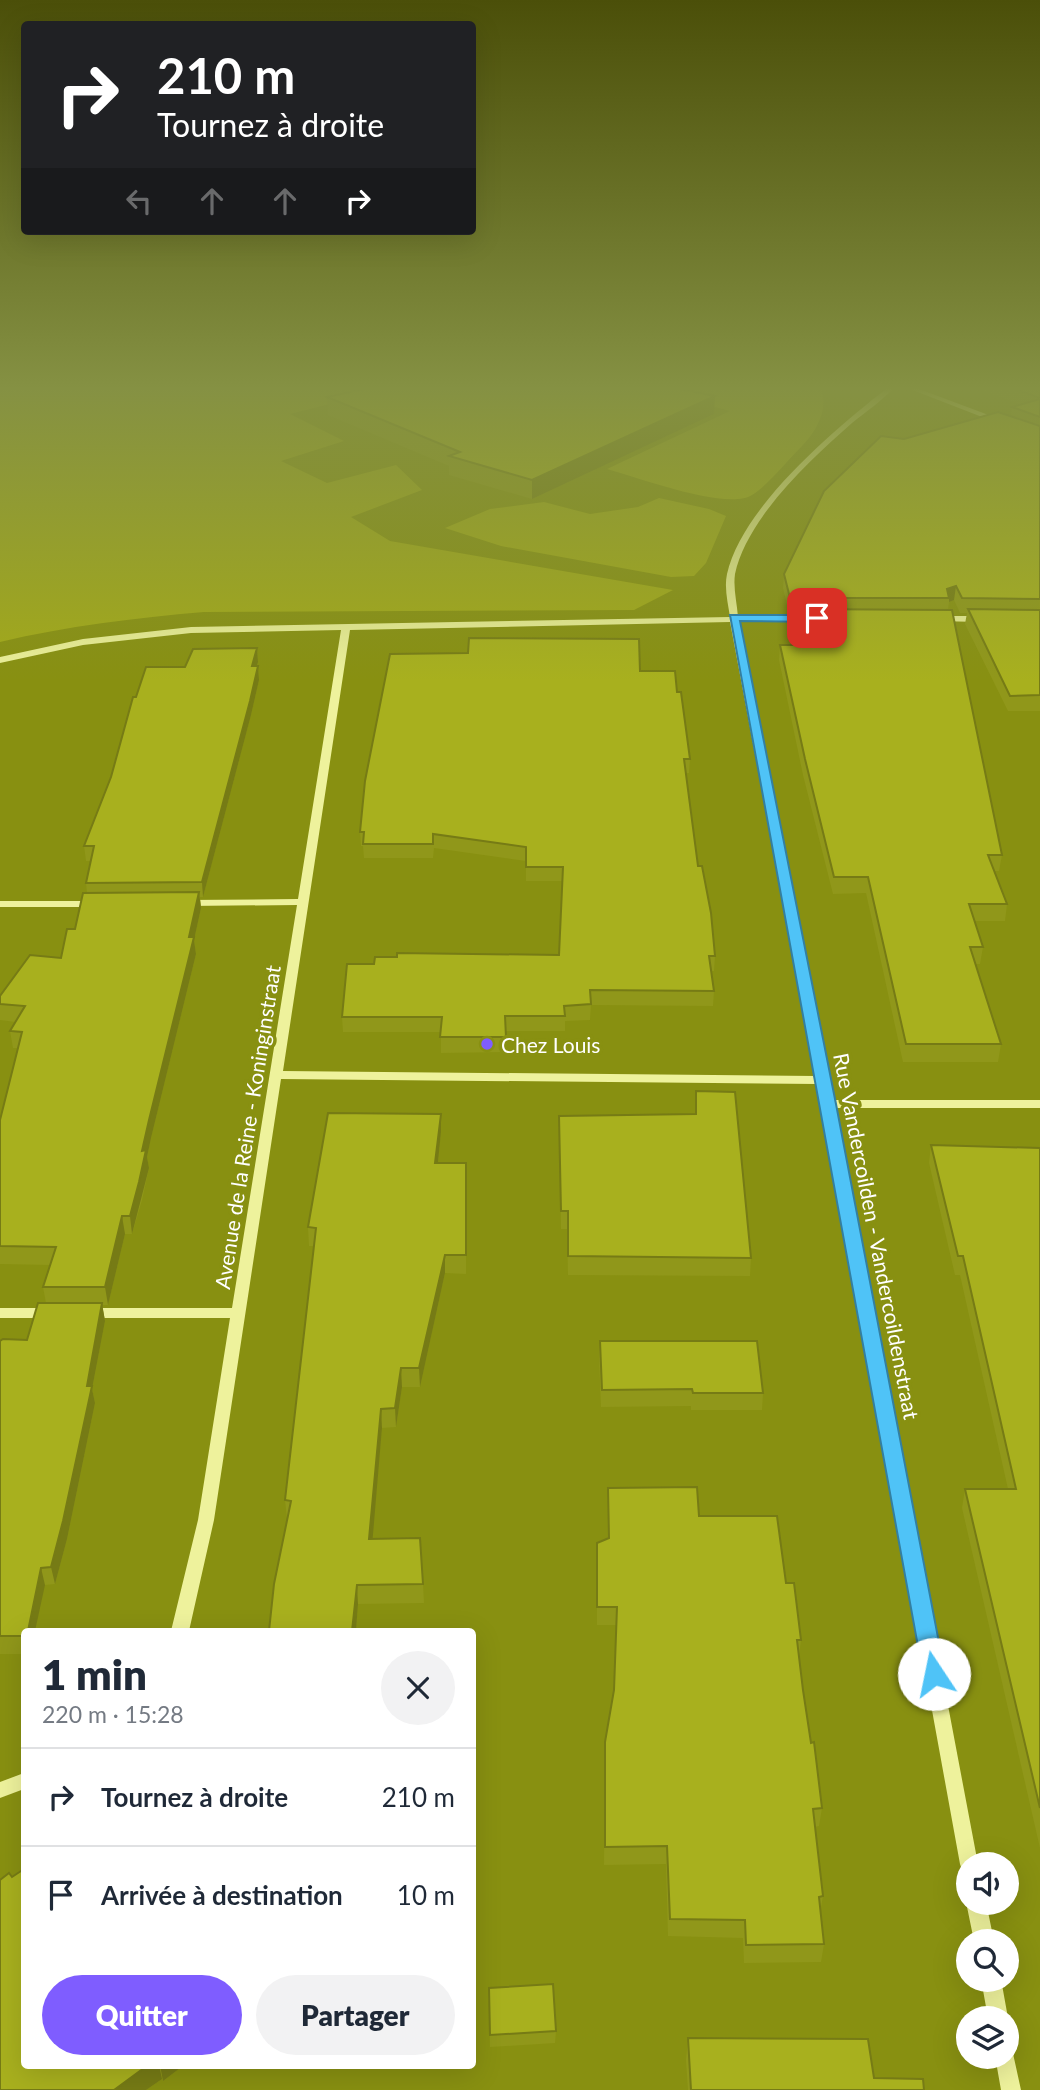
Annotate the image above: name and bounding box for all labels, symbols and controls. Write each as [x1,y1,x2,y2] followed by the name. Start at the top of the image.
[157,46,295,104] text: 210 m
[42,49,133,140] icon: right
[157,105,384,144] text: Tournez à droite
[120,182,158,220] icon: left
[193,182,231,220] icon: ahead
[266,182,304,220] icon: ahead
[339,182,377,220] icon: right
[787,588,847,648] pin
[798,599,836,637] icon: arrive
[209,963,285,1291] street label: Avenue de la Reine - Koninginstraat
[501,1032,600,1057] place label: Chez Louis
[479,1036,495,1052] marker: Chez Louis
[829,1051,925,1422] street label: Rue Vandercoilden - Vandercoildenstraat
[897,1637,971,1711] position arrow
[42,1649,147,1699] text: 1 min
[381,1651,455,1725] button: close
[42,1700,184,1728] text: 220 m · 15:28
[42,1778,80,1816] icon: right
[101,1781,288,1813] text: Tournez à droite
[382,1781,455,1813] text: 210 m
[956,1852,1019,2069] map controls
[956,1852,1019,1915] button: sound
[42,1876,80,1914] icon: arrive
[101,1879,343,1911] text: Arrivée à destination
[397,1879,455,1911] text: 10 m
[956,1929,1019,1992] button: search
[42,1975,242,2055] button: Quitter
[256,1975,455,2055] button: Partager
[956,2006,1019,2069] button: layers

